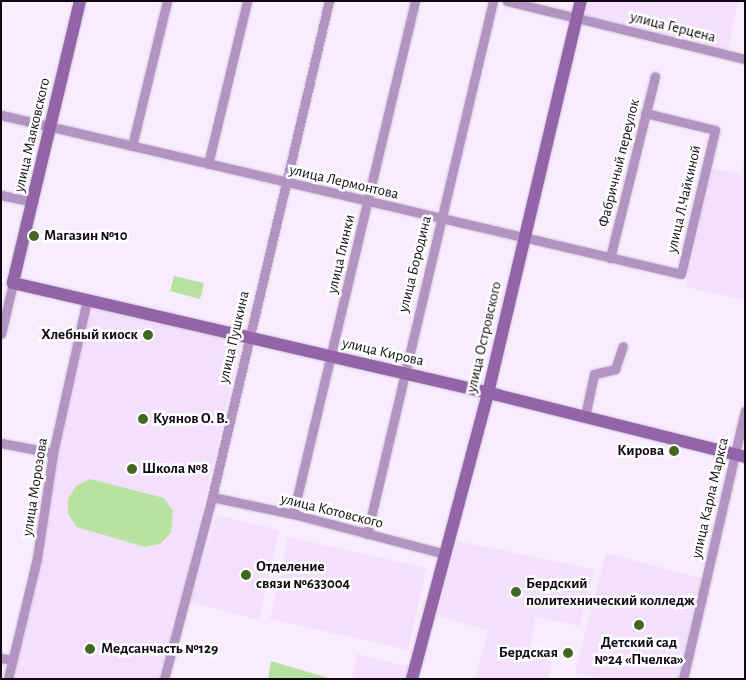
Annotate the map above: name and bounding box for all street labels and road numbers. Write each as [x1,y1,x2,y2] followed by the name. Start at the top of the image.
[628,8,718,46] street label: улица Герцена
[10,76,54,194] street label: улица Маяковского
[594,97,644,229] street label: Фабричный переулок
[663,144,705,254] street label: улица Л.Чайкиной
[288,161,400,203] street label: улица Лермонтова
[323,213,359,295] street label: улица Глинки
[394,214,436,314] street label: улица Бородина
[462,280,506,394] street label: улица Островского
[215,289,253,385] street label: улица Пушкина
[340,334,426,370] street label: улица Кирова
[687,436,733,560] street label: улица Карла Маркса
[18,437,52,537] street label: улица Морозова
[279,490,385,532] street label: улица Котовского

